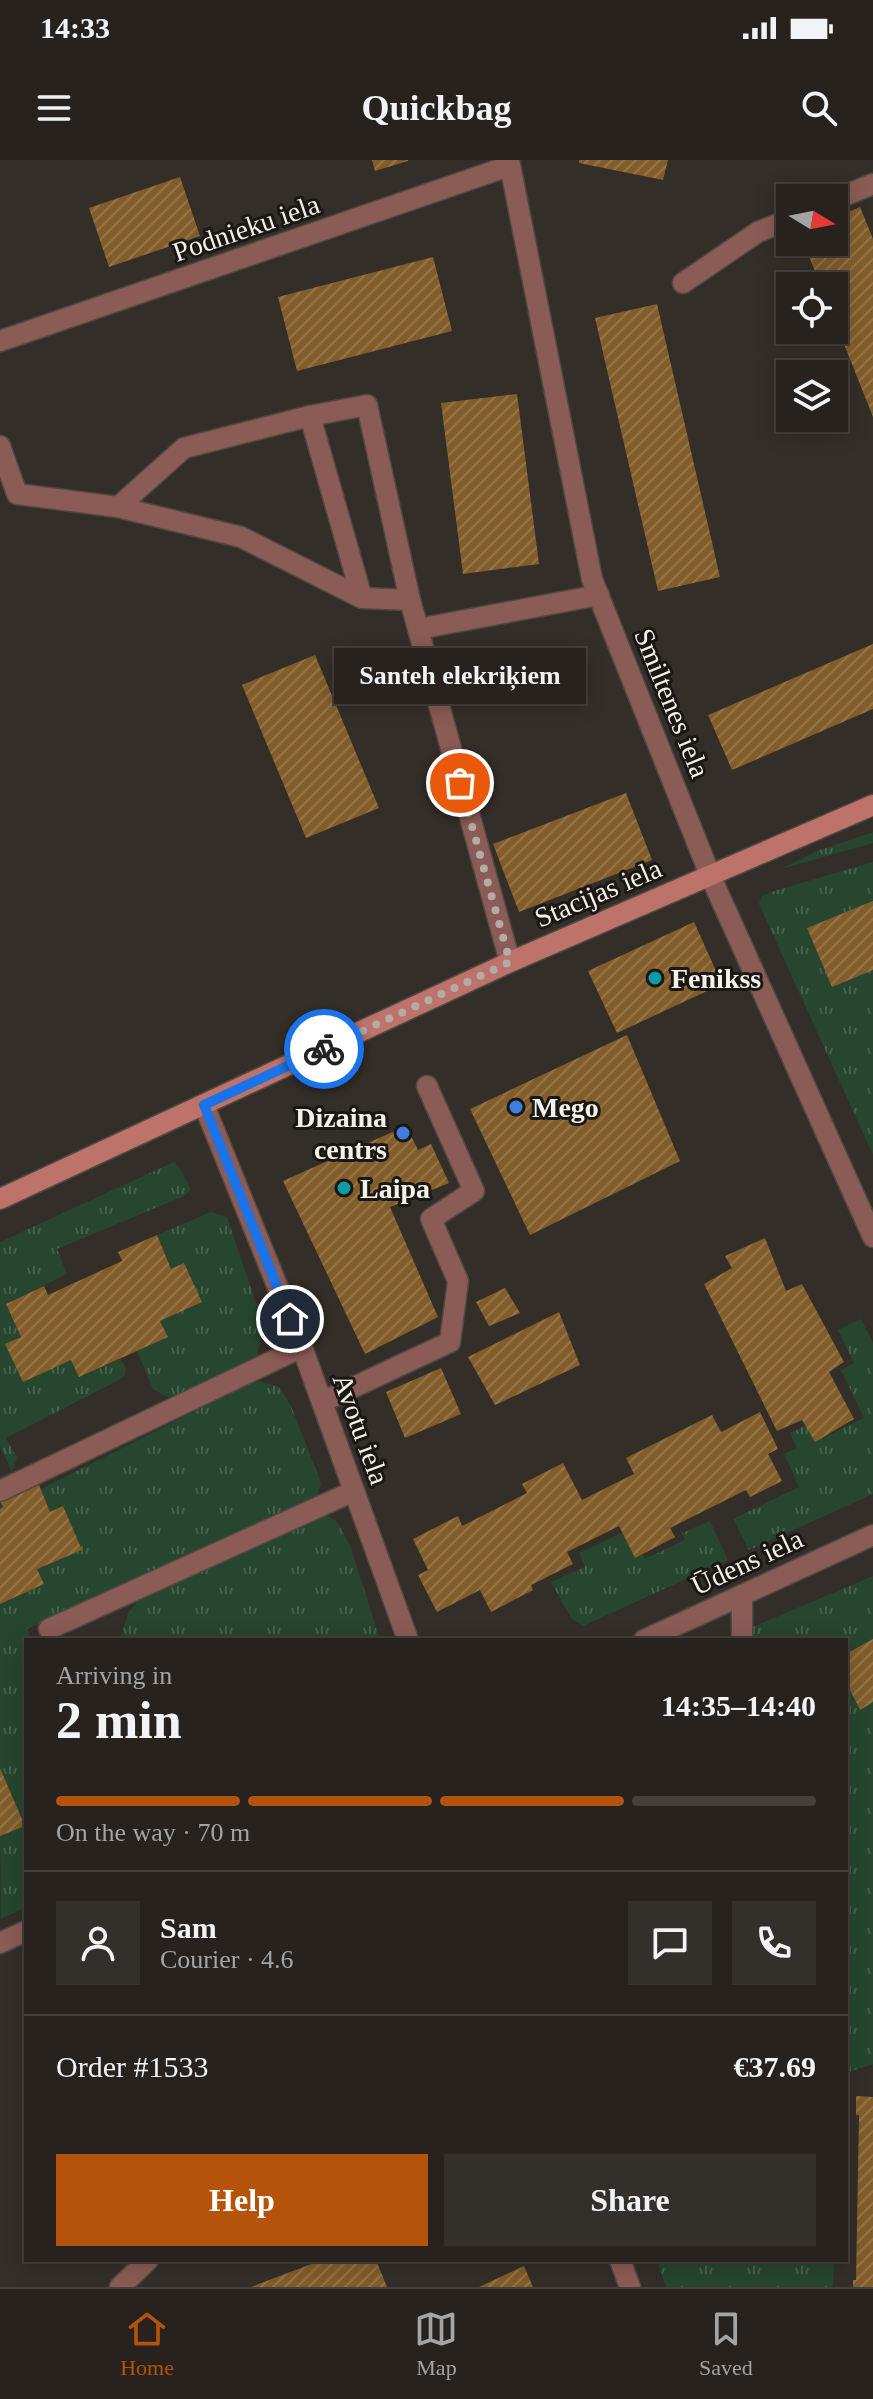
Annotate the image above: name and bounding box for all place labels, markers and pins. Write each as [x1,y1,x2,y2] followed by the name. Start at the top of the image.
[334,647,586,703] callout: Santeh elekriķiem
[426,749,494,817] pin
[671,963,761,994] place label: Fenikss
[646,969,664,987] marker: Fenikss
[532,1092,599,1123] place label: Mego
[507,1098,525,1116] marker: Mego
[295,1102,387,1165] place label: Dizaina centrs
[394,1124,412,1142] marker: Dizaina centrs
[360,1173,430,1204] place label: Laipa
[335,1179,353,1197] marker: Laipa
[256,1285,324,1353] pin

